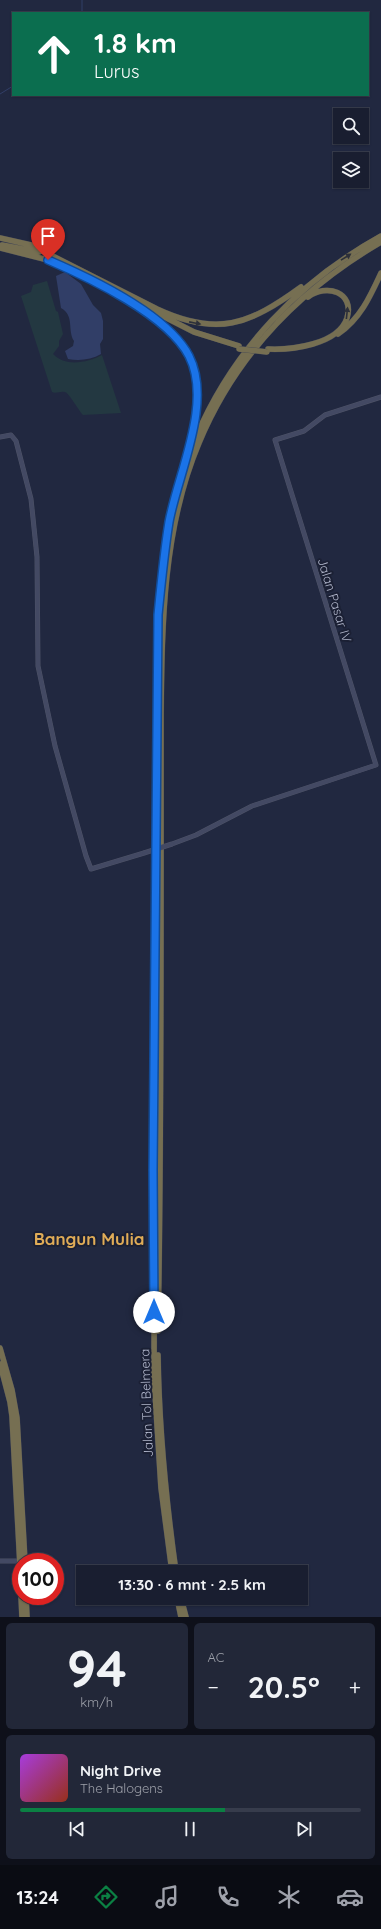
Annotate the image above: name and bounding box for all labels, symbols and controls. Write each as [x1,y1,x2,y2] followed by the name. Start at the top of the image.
[94,25,177,60] text: 1.8 km
[28,28,80,80] icon: ahead
[94,60,139,83] text: Lurus
[333,108,369,188] map controls
[333,108,369,144] button: search
[333,152,369,188] button: layers
[31,219,65,260] pin
[37,225,59,247] icon: arrive
[340,253,351,261] one-way arrow
[344,307,350,319] one-way arrow
[189,320,201,326] one-way arrow
[315,556,356,644] street label: Jalan Pasar IV
[34,1228,144,1249] district label: Bangun Mulia
[133,1291,175,1333] position arrow
[136,1348,156,1458] street label: Jalan Tol Belmera
[12,1553,64,1605] speed limit sign: 100
[118,1575,266,1594] text: 13:30 · 6 mnt · 2.5 km
[67,1635,127,1700] text: 94
[208,1649,224,1665] text: AC
[248,1668,320,1706] text: 20.5°
[208,1673,219,1701] text: −
[349,1673,361,1701] text: +
[80,1694,113,1710] text: km/h
[80,1761,161,1780] text: Night Drive
[80,1780,163,1796] text: The Halogens
[66,1818,88,1840] icon: previous
[179,1818,201,1840] icon: pause
[293,1818,315,1840] icon: next
[92,1883,120,1911] icon: directions
[153,1883,181,1911] icon: music
[214,1883,242,1911] icon: phone
[275,1883,303,1911] icon: climate
[336,1883,364,1911] icon: car
[17,1886,59,1909] text: 13:24

